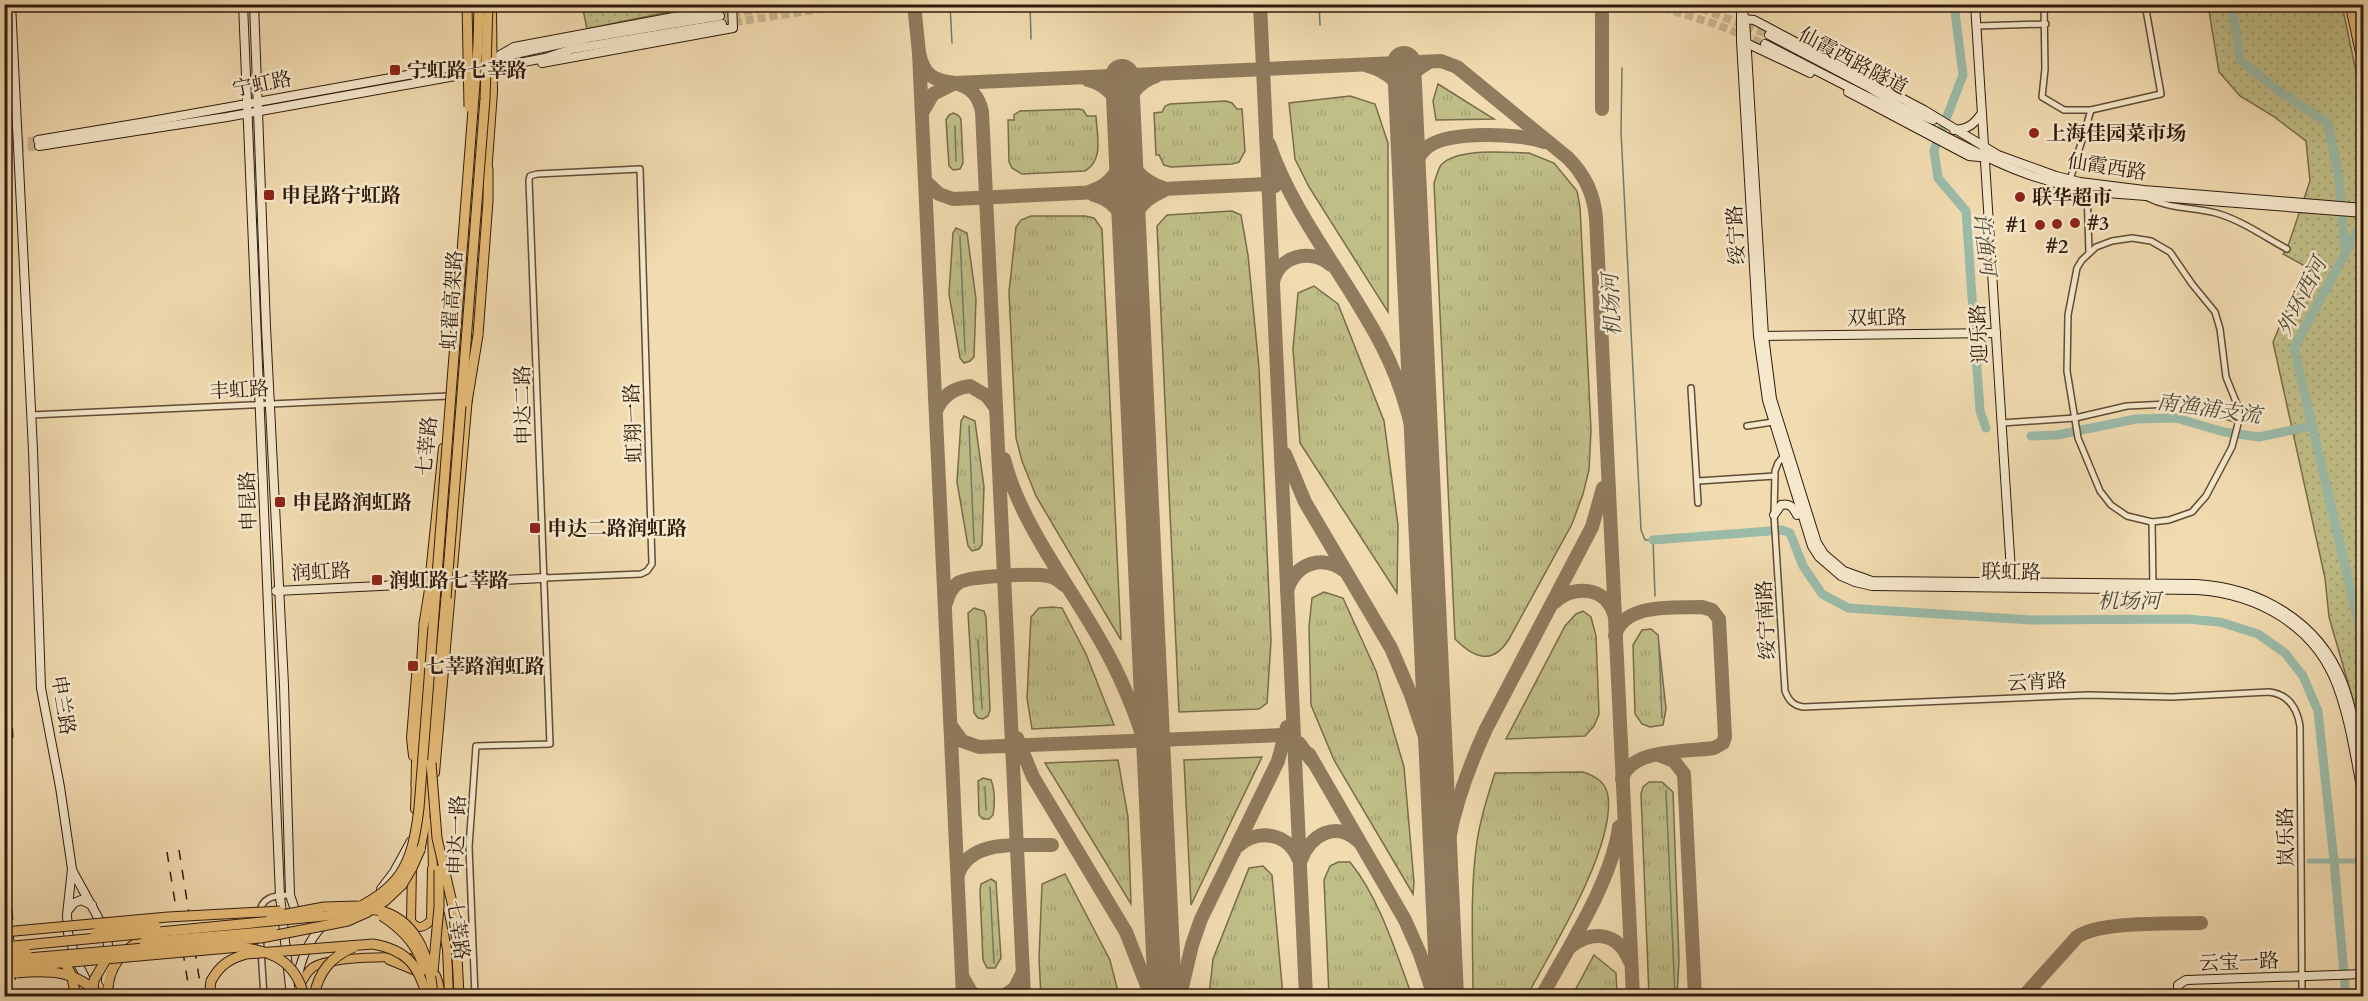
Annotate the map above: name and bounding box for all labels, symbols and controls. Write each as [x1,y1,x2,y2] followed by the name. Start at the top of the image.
[1794,21,1912,101] street label: 仙霞西路隧道
[407,57,527,84] place label: 宁虹路七莘路
[388,63,402,77] marker: 宁虹路七莘路
[230,65,294,103] street label: 宁虹路
[2046,120,2186,147] place label: 上海佳园菜市场
[2027,126,2041,140] marker: 上海佳园菜市场
[2065,147,2149,187] street label: 仙霞西路
[281,182,401,209] place label: 申昆路宁虹路
[2032,184,2112,211] place label: 联华超市
[262,188,276,202] marker: 申昆路宁虹路
[2013,190,2027,204] marker: 联华超市
[1721,204,1751,266] street label: 绥宁路
[2087,210,2109,237] place label: #3
[1966,211,2003,281] water label: 许渔河
[2006,212,2028,239] place label: #1
[2068,216,2082,230] marker: #3
[2050,217,2064,231] marker: #2
[2033,218,2047,232] marker: #1
[2046,233,2068,260] place label: #2
[435,249,469,351] street label: 虹翟高架路
[2270,249,2336,341] water label: 外环西河
[1596,269,1628,337] water label: 机场河
[1964,303,1994,365] street label: 迎乐路
[1847,304,1907,332] street label: 双虹路
[509,365,537,445] street label: 申达二路
[208,375,270,405] street label: 丰虹路
[618,383,648,463] street label: 虹翔一路
[2155,387,2266,431] water label: 南渔浦支流
[410,415,444,477] street label: 七莘路
[233,471,263,531] street label: 申昆路
[292,489,412,516] place label: 申昆路润虹路
[273,495,287,509] marker: 申昆路润虹路
[547,515,687,542] place label: 申达二路润虹路
[528,521,542,535] marker: 申达二路润虹路
[290,557,352,587] street label: 润虹路
[1981,558,2041,586] street label: 联虹路
[389,567,509,594] place label: 润虹路七莘路
[370,573,384,587] marker: 润虹路七莘路
[1750,579,1782,661] street label: 绥宁南路
[2098,587,2164,616] water label: 机场河
[425,653,545,680] place label: 七莘路润虹路
[406,659,420,673] marker: 七莘路润虹路
[2006,667,2068,697] street label: 云宵路
[45,673,81,737] street label: 申兰路
[442,795,472,875] street label: 申达一路
[2272,807,2300,867] street label: 岚乐路
[440,898,476,962] street label: 七莘路
[2199,947,2279,977] street label: 云宝一路

